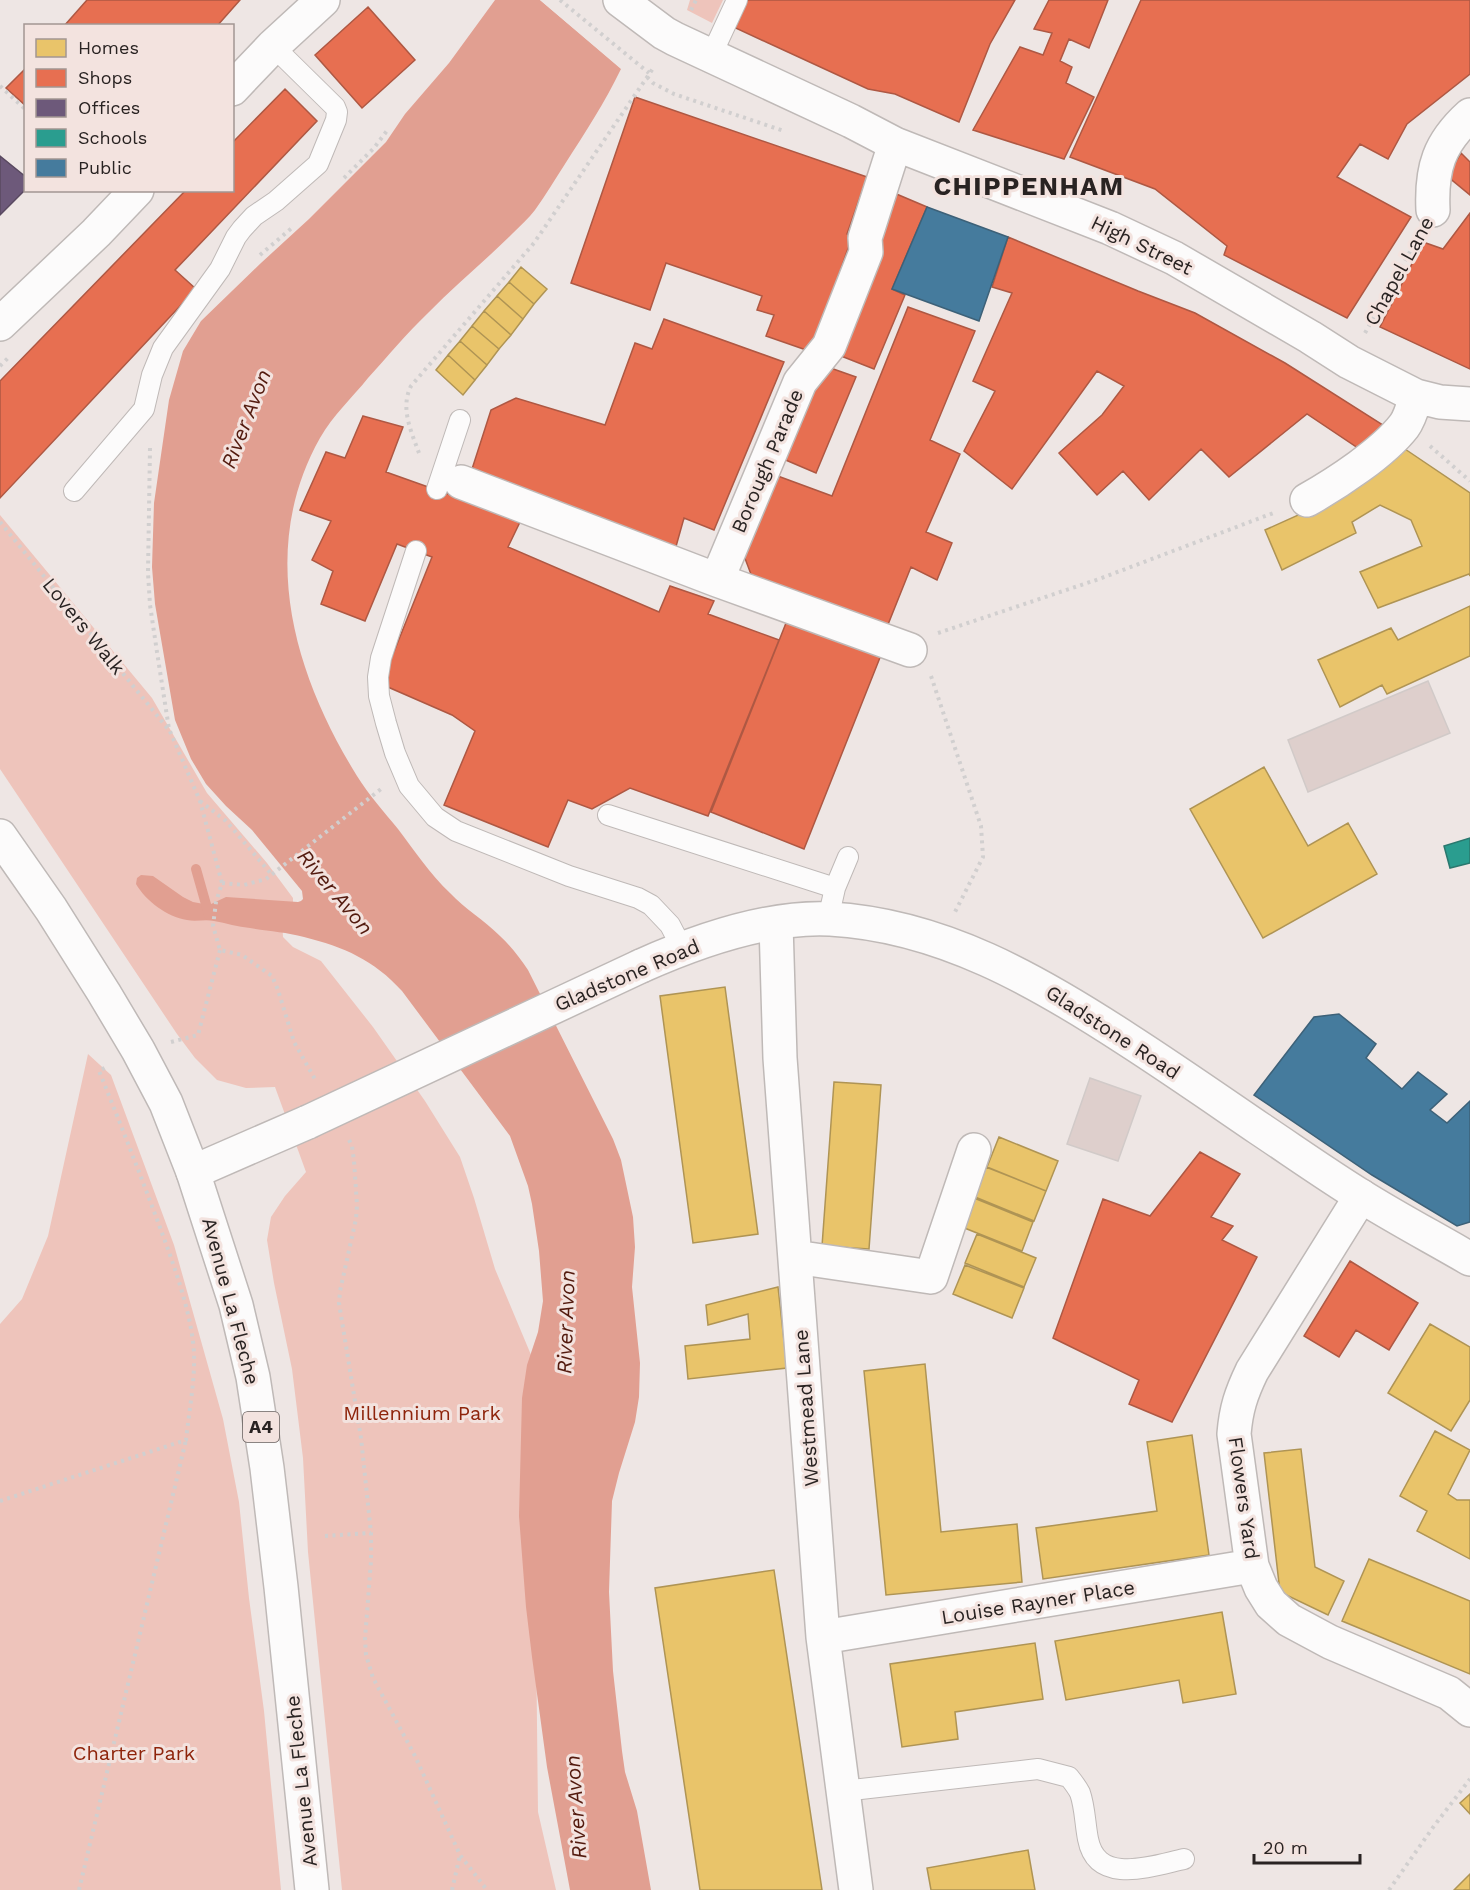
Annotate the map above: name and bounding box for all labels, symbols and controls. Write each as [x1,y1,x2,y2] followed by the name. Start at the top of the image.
[24,24,234,192] legend
[78,37,139,58] text: Homes
[78,67,132,88] text: Shops
[78,97,140,118] text: Offices
[78,127,147,148] text: Schools
[78,157,132,178] text: Public
[933,171,1125,201] district label: CHIPPENHAM
[1087,210,1197,280] street label: High Street
[1359,212,1439,330] street label: Chapel Lane
[215,366,276,472] water label: River Avon
[726,385,808,537] street label: Borough Parade
[38,573,130,679] street label: Lovers Walk
[292,844,378,940] water label: River Avon
[551,934,703,1016] street label: Gladstone Road
[1041,980,1185,1084] street label: Gladstone Road
[197,1215,265,1387] street label: Avenue La Fleche
[551,1270,580,1374] water label: River Avon
[789,1329,823,1487] street label: Westmead Lane
[343,1401,501,1425] park label: Millennium Park
[243,1412,279,1442] road number: A4
[1224,1435,1264,1561] street label: Flowers Yard
[940,1575,1136,1629] street label: Louise Rayner Place
[280,1694,322,1868] street label: Avenue La Fleche
[73,1741,195,1765] park label: Charter Park
[559,1754,592,1860] water label: River Avon
[1254,1827,1360,1865] scale bar
[1263,1837,1308,1858] text: 20 m

